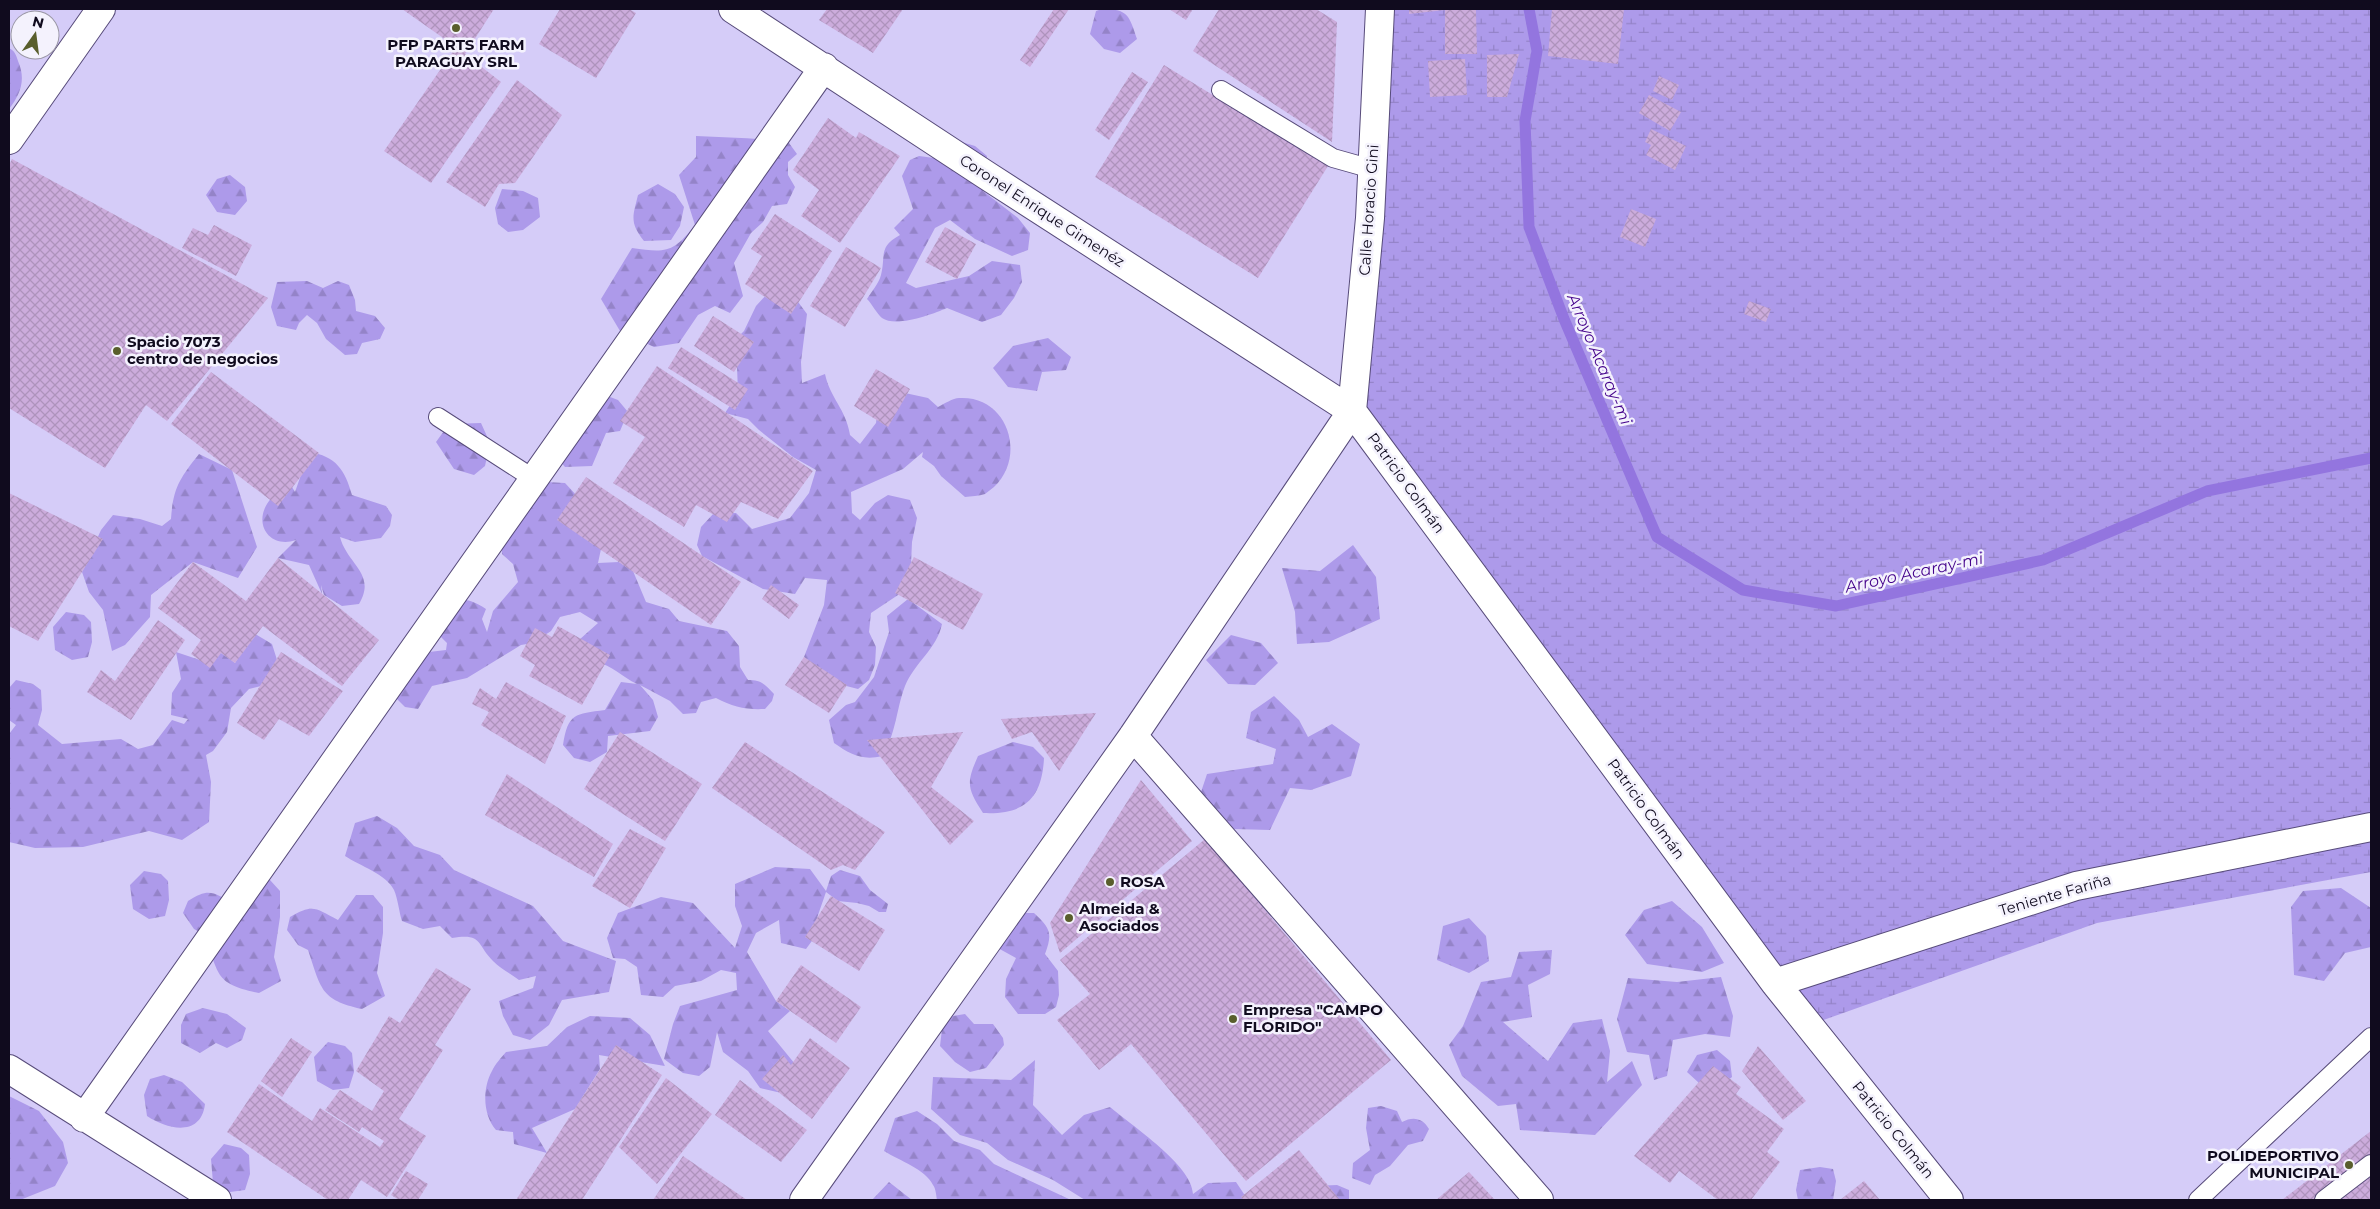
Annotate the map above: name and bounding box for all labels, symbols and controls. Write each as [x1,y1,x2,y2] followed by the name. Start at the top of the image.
[10,10,60,60] north arrow
[30,12,46,32] text: N
[450,22,462,34] marker: PFP PARTS FARM PARAGUAY SRL
[387,35,525,71] place label: PFP PARTS FARM PARAGUAY SRL
[1354,144,1383,276] street label: Calle Horacio Gini
[956,150,1129,271] street label: Coronel Enrique Gimenéz
[1563,290,1636,428] water label: Arroyo Acaray-mi
[127,332,278,368] place label: Spacio 7073 centro de negocios
[111,345,123,357] marker: Spacio 7073 centro de negocios
[1364,429,1449,537] street label: Patricio Colmán
[1842,548,1985,597] water label: Arroyo Acaray-mi
[1604,755,1689,863] street label: Patricio Colmán
[1996,869,2113,920] street label: Teniente Fariña
[1120,872,1165,891] place label: ROSA
[1104,876,1116,888] marker: ROSA
[1078,899,1160,935] place label: Almeida & Asociados
[1063,912,1075,924] marker: Almeida & Asociados
[1243,1000,1383,1036] place label: Empresa "CAMPO FLORIDO"
[1227,1013,1239,1025] marker: Empresa "CAMPO FLORIDO"
[1848,1077,1938,1182] street label: Patricio Colmán
[2207,1146,2339,1182] place label: POLIDEPORTIVO MUNICIPAL
[2343,1159,2355,1171] marker: POLIDEPORTIVO MUNICIPAL

